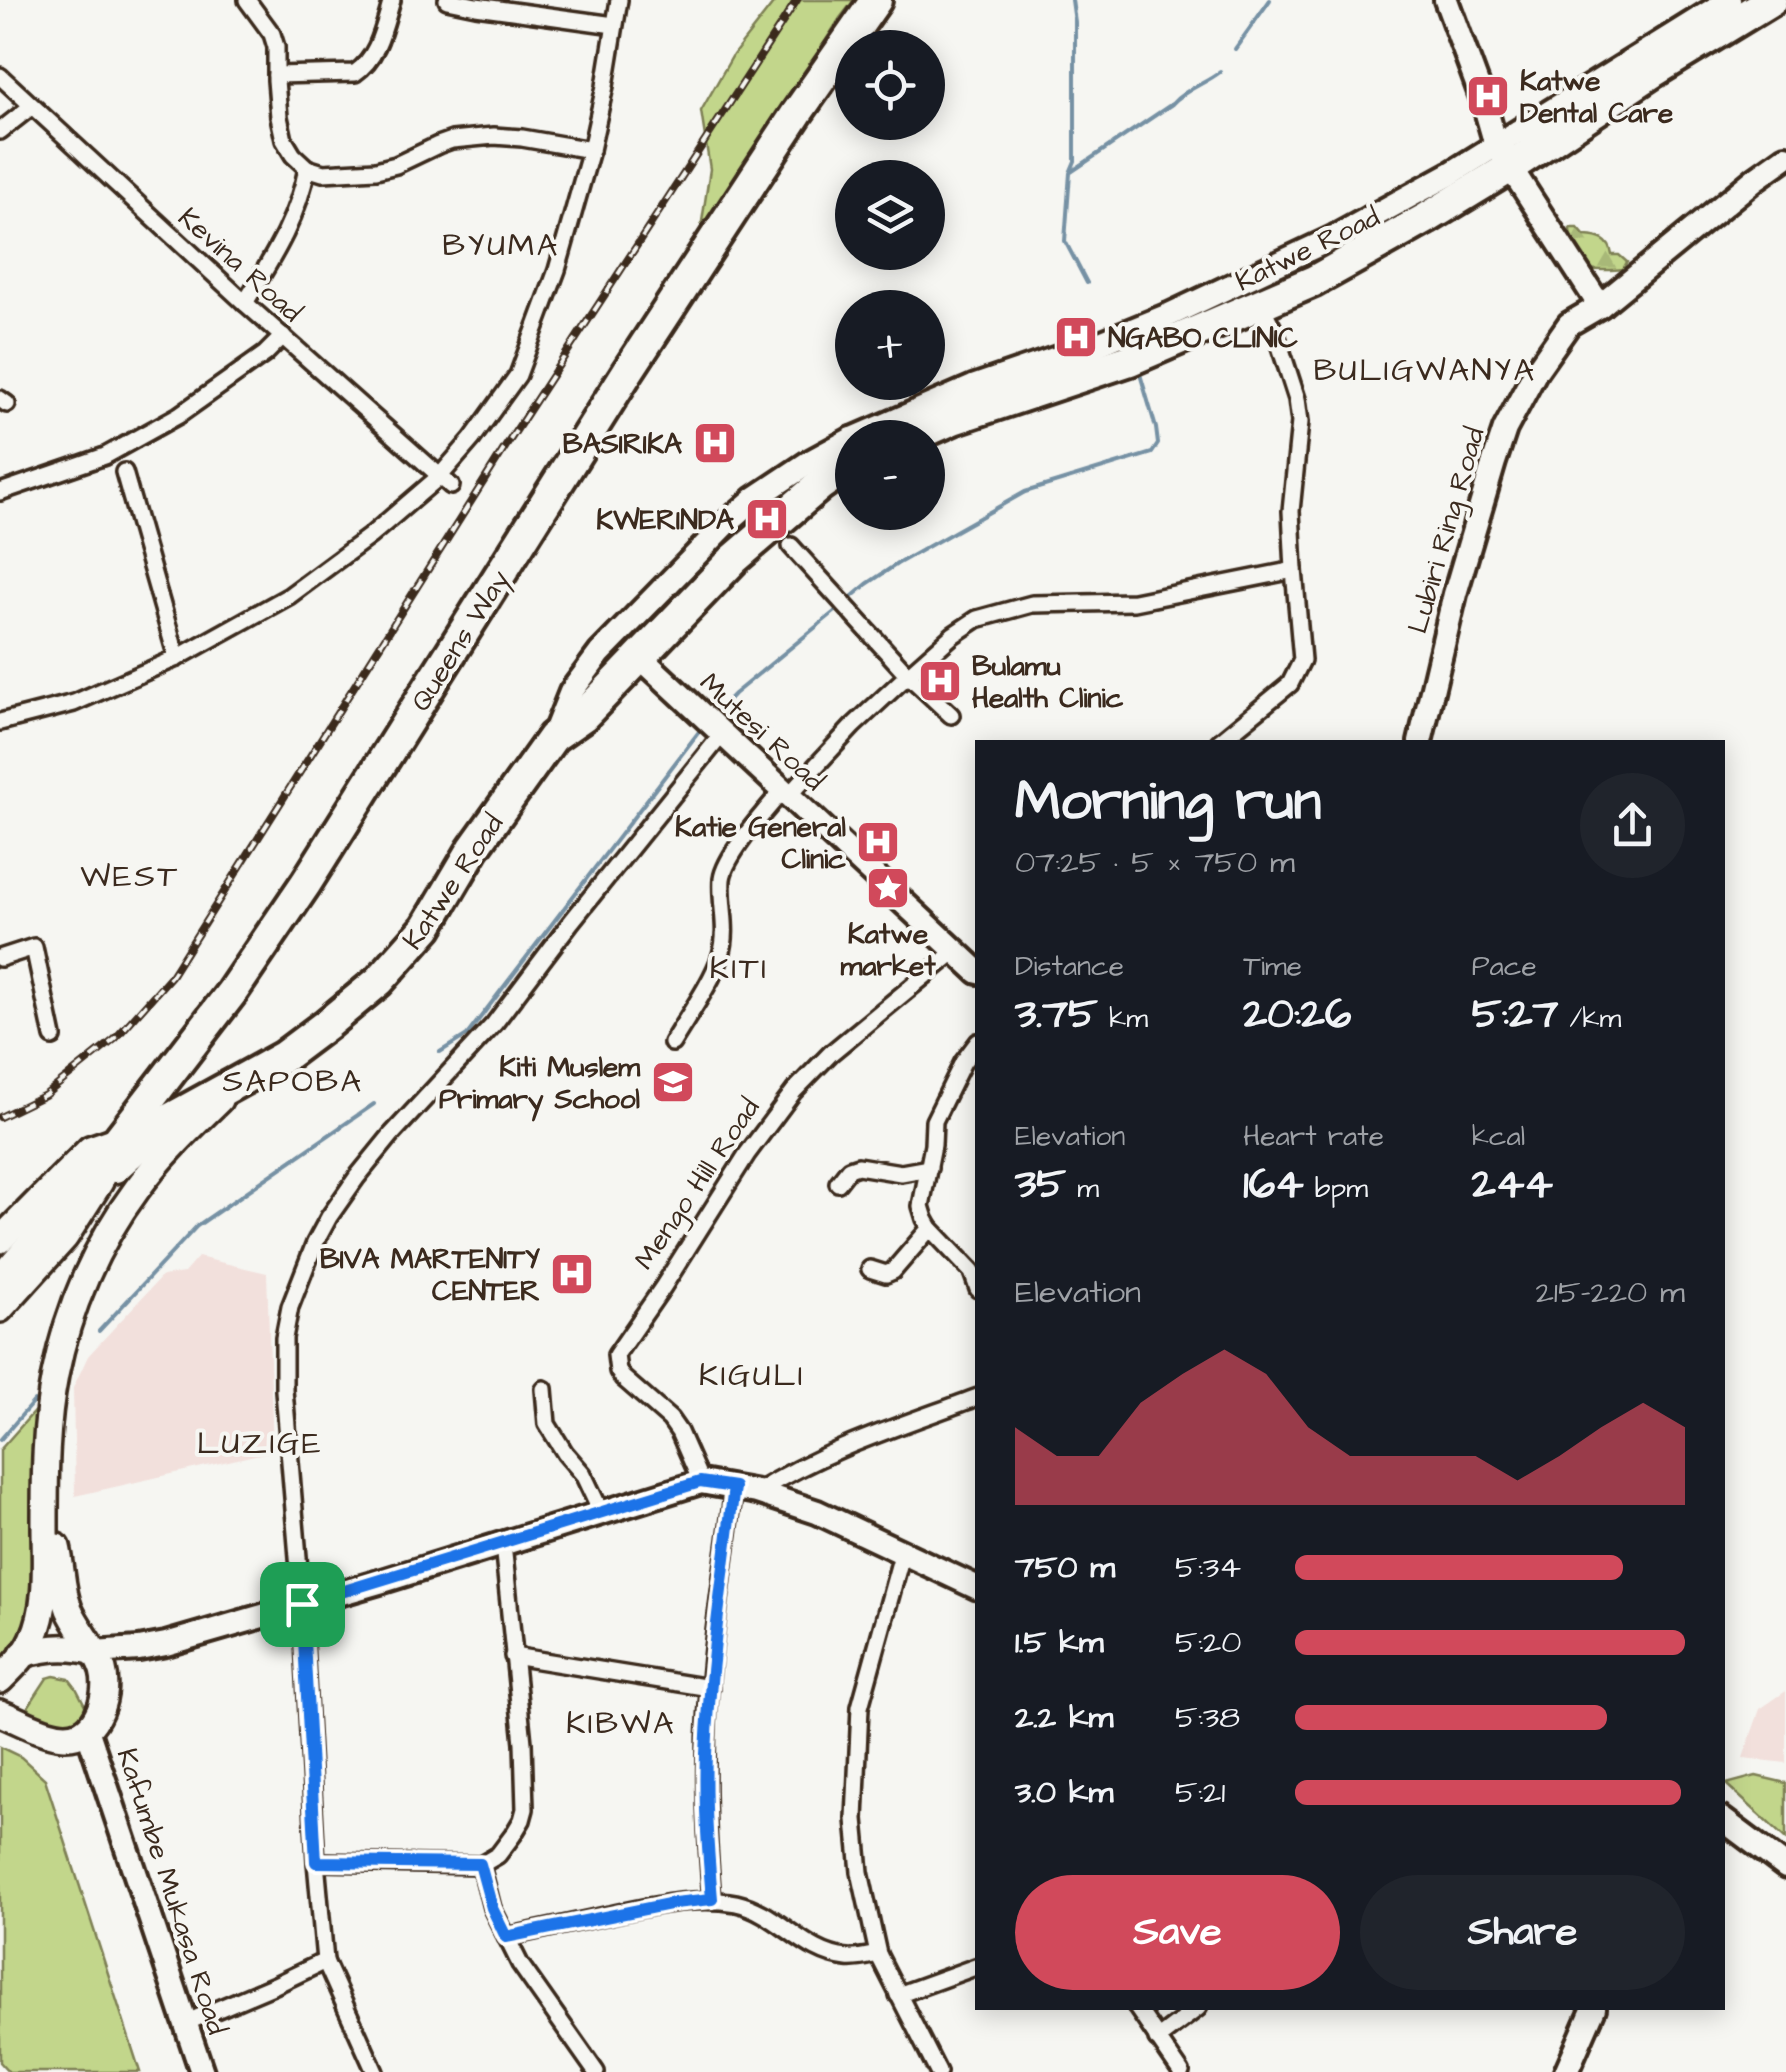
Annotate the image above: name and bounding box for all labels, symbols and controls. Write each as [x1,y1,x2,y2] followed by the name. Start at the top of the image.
[835,30,945,530] map controls
[835,30,945,140] button: locate
[1520,62,1673,133] place label: Katwe Dental Care
[1465,73,1511,119] hospital icon: Katwe Dental Care
[835,160,945,270] button: layers
[1229,198,1386,301] street label: Katwe Road
[169,199,311,331] street label: Kevina Road
[442,223,560,268] district label: BYUMA
[835,290,945,400] button: +
[1053,314,1099,360] hospital icon: NGABO CLINIC
[1108,319,1298,358] place label: NGABO CLINIC
[1313,348,1537,393] district label: BULIGWANYA
[692,420,738,466] hospital icon: BASIRIKA
[835,420,945,530] button: −
[1398,423,1495,638] street label: Lubiri Ring Road
[563,425,683,464] place label: BASIRIKA
[744,496,790,542] hospital icon: KWERINDA
[596,501,735,540] place label: KWERINDA
[401,563,521,720] street label: Queens Way
[972,647,1124,718] place label: Bulamu Health Clinic
[917,658,963,704] hospital icon: Bulamu Health Clinic
[691,664,833,800] street label: Mutesi Road
[1015,764,1321,840] text: Morning run
[1580,773,1685,878] button: share
[394,806,513,957] street label: Katwe Road
[675,808,846,879] place label: Katie General Clinic
[855,819,901,865] hospital icon: Katie General Clinic
[1015,840,1295,885] text: 07:25 · 5 × 750 m
[80,854,180,899] district label: WEST
[865,865,911,911] place icon: Katwe market
[840,915,936,986] place label: Katwe market
[710,946,769,991] district label: KITI
[1015,947,1124,986] text: Distance
[1243,947,1302,986] text: Time
[1472,947,1537,986] text: Pace
[1015,986,1098,1044] text: 3.75
[1243,986,1351,1044] text: 20:26
[1472,986,1558,1044] text: 5:27
[1098,999,1148,1038] text: km
[1558,999,1621,1038] text: /km
[439,1048,641,1122] place label: Kiti Muslem Primary School
[222,1059,364,1104] district label: SAPOBA
[650,1059,696,1105] school or university icon: Kiti Muslem Primary School
[625,1090,770,1278] street label: Mengo Hill Road
[1015,1117,1125,1156] text: Elevation
[1243,1117,1384,1156] text: Heart rate
[1472,1117,1525,1156] text: kcal
[1015,1156,1066,1214] text: 35
[1243,1156,1304,1214] text: 164
[1472,1156,1553,1214] text: 244
[1066,1169,1099,1208] text: m
[1304,1169,1368,1208] text: bpm
[320,1240,541,1311] place label: BIVA MARTENITY CENTER
[549,1251,595,1297] hospital icon: BIVA MARTENITY CENTER
[1015,1270,1141,1315] text: Elevation
[1535,1270,1685,1315] text: 215–220 m
[699,1353,805,1398] district label: KIGULI
[197,1421,323,1466] district label: LUZIGE
[1015,1545,1115,1590] text: 750 m
[1175,1545,1241,1590] text: 5:34
[260,1562,345,1647] pin
[275,1577,330,1632] icon: arrive
[1015,1620,1104,1665] text: 1.5 km
[1175,1620,1242,1665] text: 5:20
[1015,1695,1114,1740] text: 2.2 km
[1175,1695,1240,1740] text: 5:38
[566,1701,676,1746] district label: KIBWA
[107,1743,236,2039] street label: Kafumbe Mukasa Road
[1015,1770,1113,1815] text: 3.0 km
[1175,1770,1225,1815] text: 5:21
[1015,1875,1340,1990] button: Save
[1360,1875,1685,1990] button: Share

